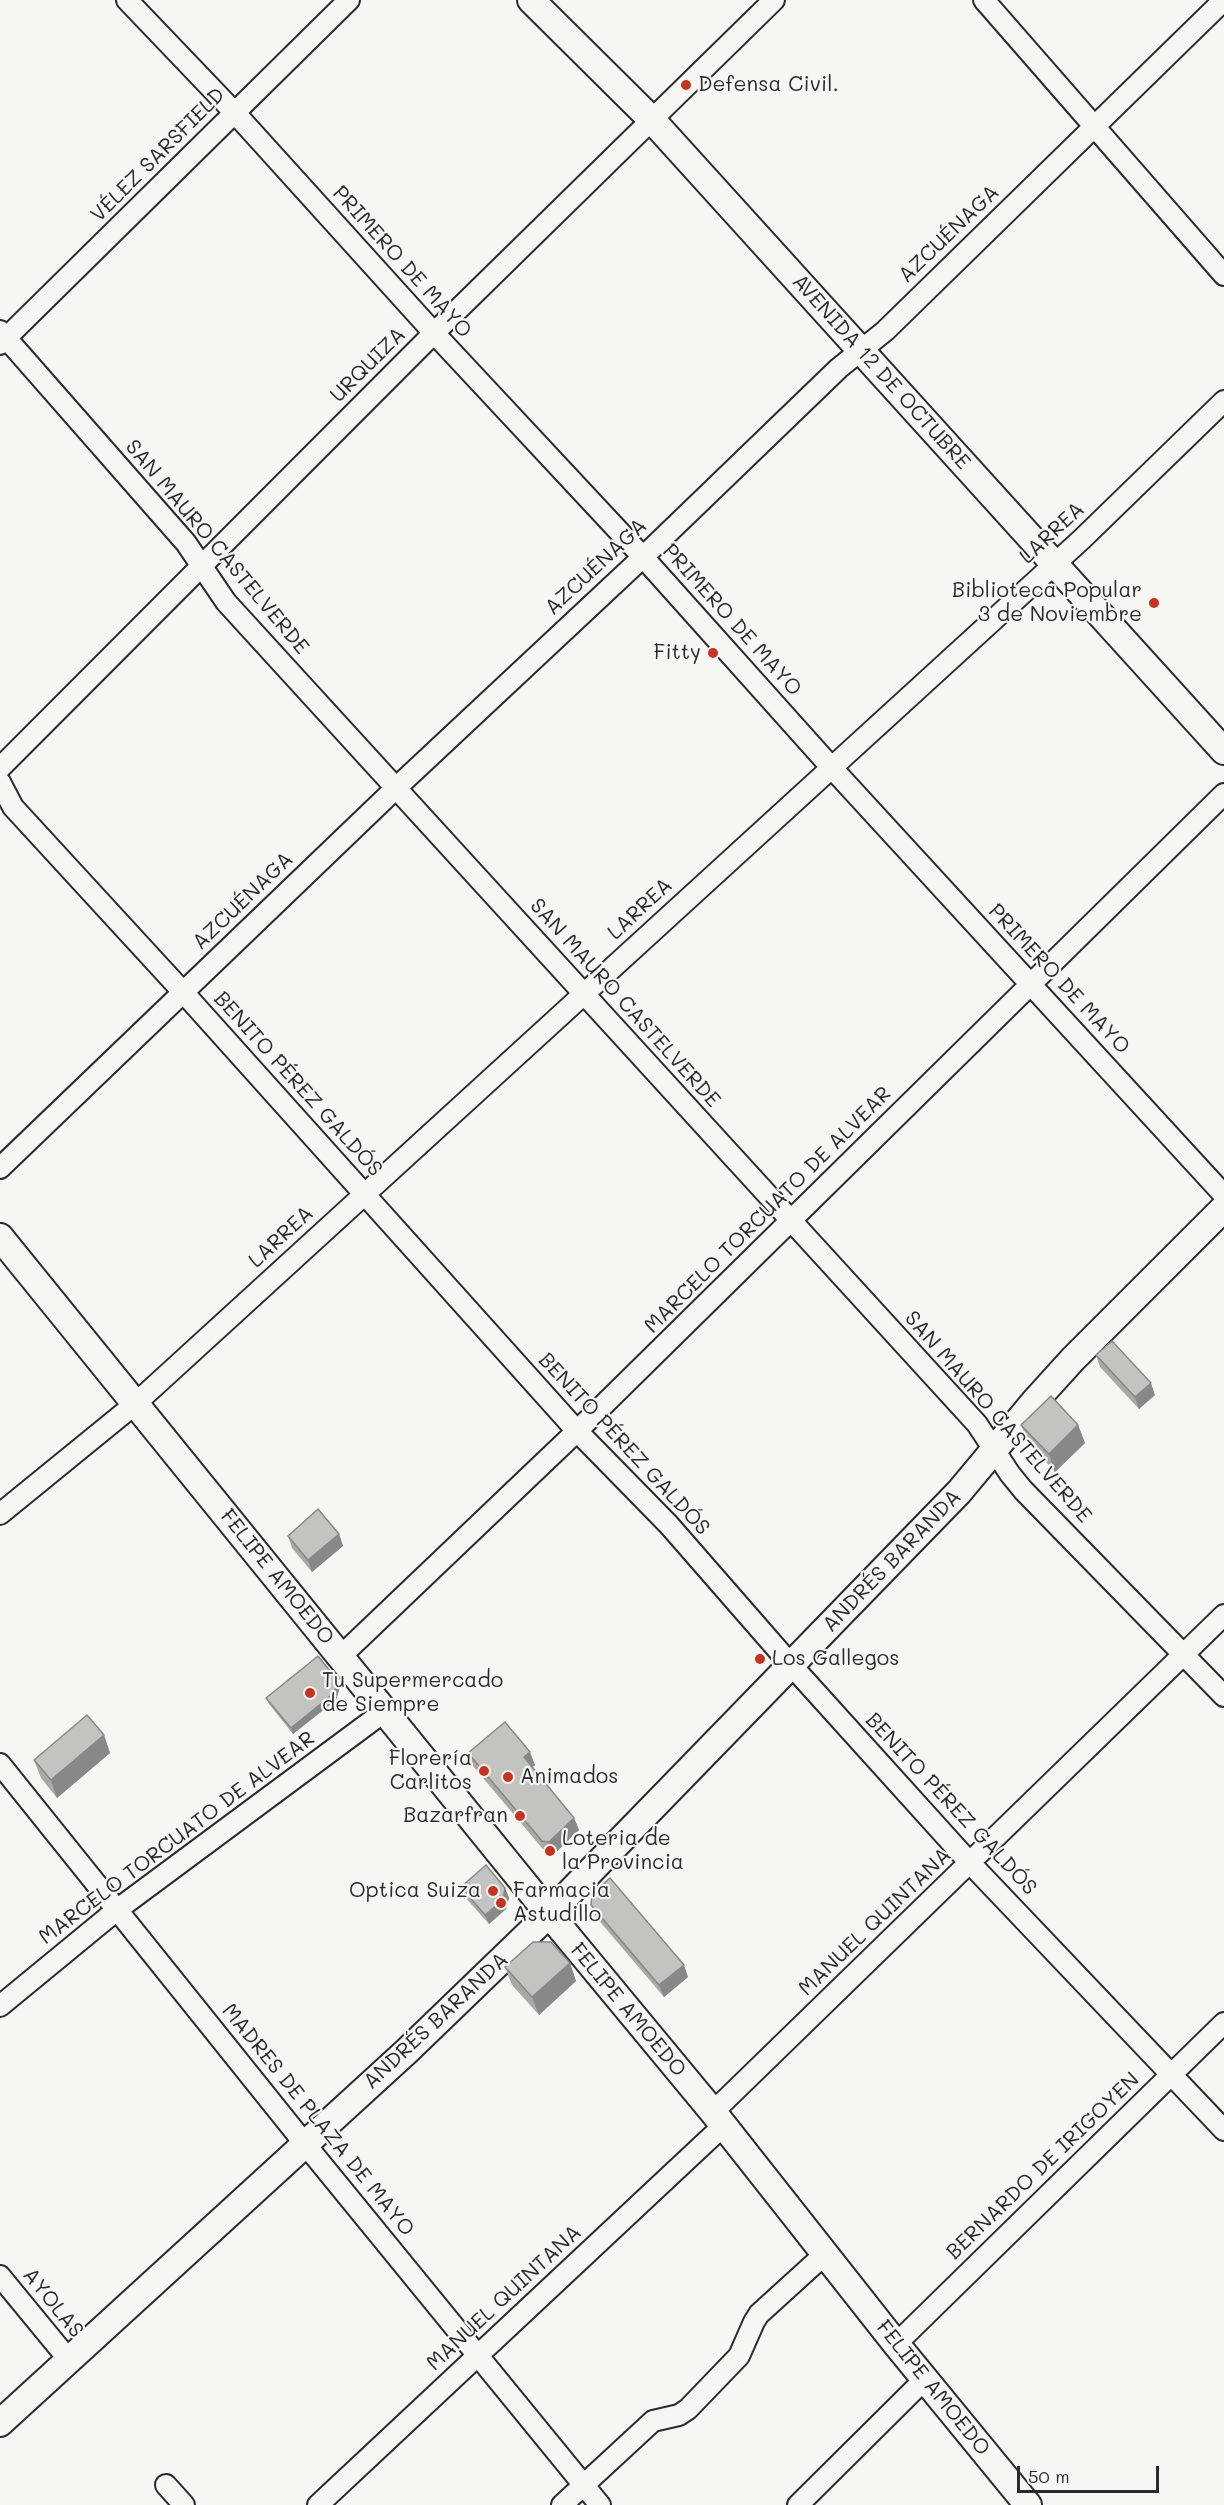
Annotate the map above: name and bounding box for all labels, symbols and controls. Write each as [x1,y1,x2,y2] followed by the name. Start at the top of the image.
[698,72,839,98] place label: Defensa Civil.
[679,78,693,92] marker: Defensa Civil.
[86,83,230,227] street label: VÉLEZ SARSFIELD
[894,180,1004,288] street label: AZCUÉNAGA
[327,181,477,343] street label: PRIMERO DE MAYO
[787,269,975,475] street label: AVENIDA 12 DE OCTUBRE
[325,322,411,408] street label: URQUIZA
[120,435,314,659] street label: SAN MAURO CASTELVERDE
[1014,497,1090,569] street label: LARREA
[540,514,652,620] street label: AZCUÉNAGA
[657,539,807,701] street label: PRIMERO DE MAYO
[952,578,1142,628] place label: Biblioteca Popular 3 de Noviembre
[1147,596,1161,610] marker: Biblioteca Popular 3 de Noviembre
[653,640,701,666] place label: Fitty
[706,646,720,660] marker: Fitty
[188,847,298,955] street label: AZCUÉNAGA
[602,873,678,945] street label: LARREA
[525,893,725,1113] street label: SAN MAURO CASTELVERDE
[983,899,1135,1059] street label: PRIMERO DE MAYO
[208,986,388,1182] street label: BENITO PÉREZ GALDÓS
[639,1081,897,1339] street label: MARCELO TORCUATO DE ALVEAR
[243,1201,319,1273] street label: LARREA
[899,1306,1097,1528] street label: SAN MAURO CASTELVERDE
[533,1348,715,1540] street label: BENITO PÉREZ GALDÓS
[817,1484,967,1638] street label: ANDRÉS BARANDA
[215,1504,339,1650] street label: FELIPE AMOEDO
[772,1646,899,1672] place label: Los Gallegos
[753,1652,767,1666] marker: Los Gallegos
[322,1668,503,1718] place label: Tu Supermercado de Siempre
[303,1686,317,1700] marker: Tu Supermercado de Siempre
[860,1708,1042,1900] street label: BENITO PÉREZ GALDÓS
[34,1726,320,1950] street label: MARCELO TORCUATO DE ALVEAR
[389,1746,472,1796] place label: Florería Carlitos
[477,1764,491,1778] marker: Florería Carlitos
[520,1764,618,1790] place label: Animados
[501,1770,515,1784] marker: Animados
[403,1803,508,1829] place label: Bazarfran
[513,1809,527,1823] marker: Bazarfran
[562,1826,684,1876] place label: Loteria de la Provincia
[794,1843,956,2001] street label: MANUEL QUINTANA
[543,1844,557,1858] marker: Loteria de la Provincia
[349,1878,481,1904] place label: Optica Suiza
[513,1878,610,1928] place label: Farmacia Astudillo
[486,1884,500,1898] marker: Optica Suiza
[494,1896,508,1910] marker: Farmacia Astudillo
[565,1938,691,2082] street label: FELIPE AMOEDO
[358,1948,514,2094] street label: ANDRÉS BARANDA
[216,1999,420,2241] street label: MADRES DE PLAZA DE MAYO
[941,2067,1145,2265] street label: BERNARDO DE IRIGOYEN
[422,2220,586,2376] street label: MANUEL QUINTANA
[17,2263,89,2343] street label: AYOLAS
[871,2315,995,2461] street label: FELIPE AMOEDO
[1020,2454,1162,2492] scale bar
[1028,2464,1070,2488] text: 50 m

